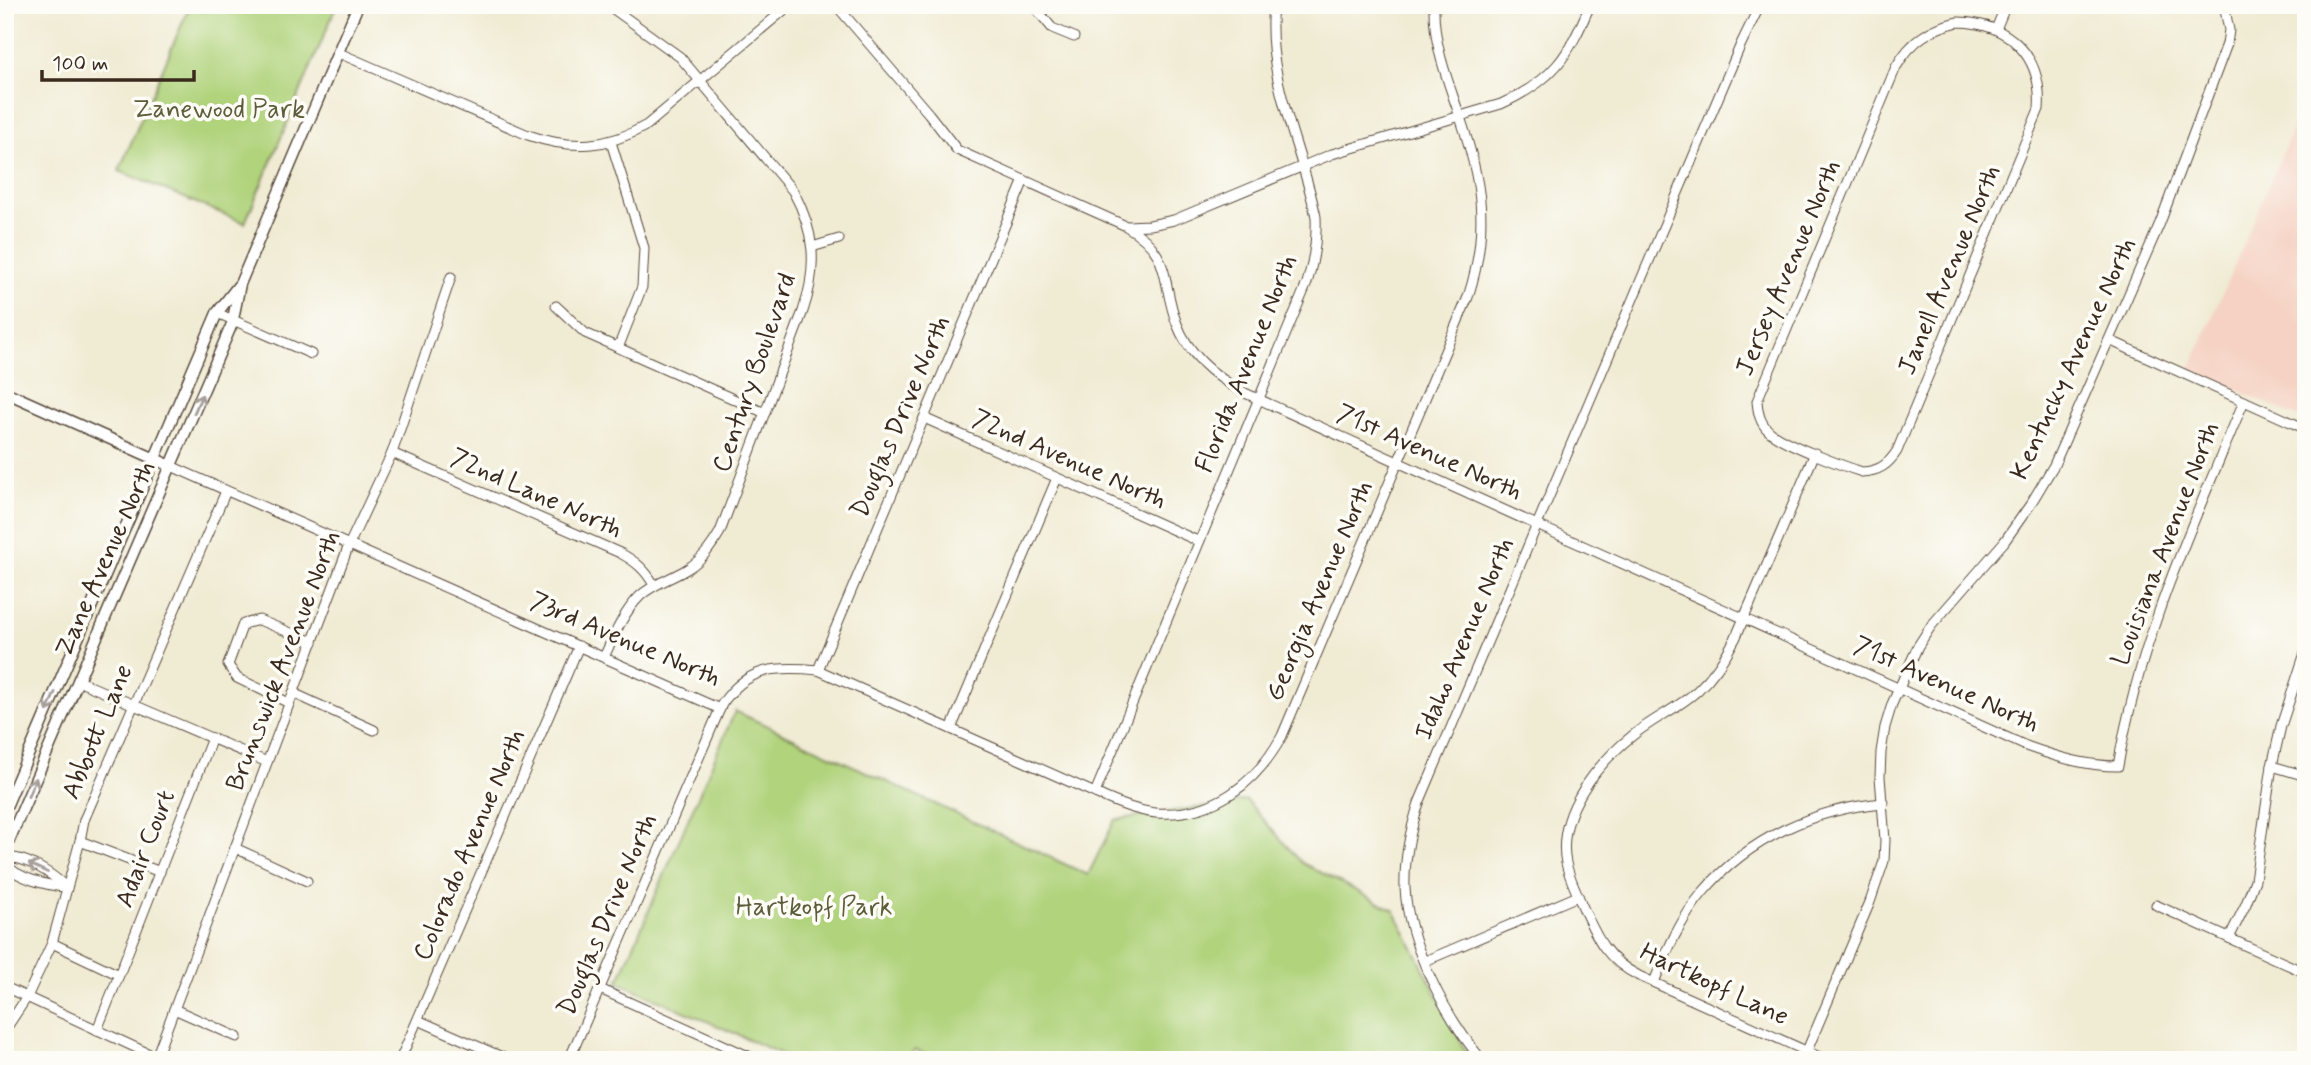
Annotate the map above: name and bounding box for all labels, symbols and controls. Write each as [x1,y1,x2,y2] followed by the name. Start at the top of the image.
[42,38,194,82] scale bar
[52,50,108,78] text: 100 m
[133,93,305,127] park label: Zanewood Park
[1728,155,1850,381] street label: Jersey Avenue North
[1890,160,2010,380] street label: Janell Avenue North
[2003,233,2145,485] street label: Kentucky Avenue North
[1188,250,1306,478] street label: Florida Avenue North
[705,269,805,477] street label: Century Boulevard
[843,311,962,524] street label: Douglas Drive North
[192,393,205,415] one-way arrow
[1331,397,1527,509] street label: 71st Avenue North
[966,402,1172,518] street label: 72nd Avenue North
[2104,417,2228,671] street label: Louisiana Avenue North
[445,441,627,547] street label: 72nd Lane North
[48,456,164,662] street label: Zane Avenue North
[1258,476,1384,707] street label: Georgia Avenue North
[219,526,349,796] street label: Brunswick Avenue North
[1407,533,1523,745] street label: Idaho Avenue North
[524,584,726,696] street label: 73rd Avenue North
[1848,629,2044,741] street label: 71st Avenue North
[54,659,142,805] street label: Abbott Lane
[44,691,57,712] one-way arrow
[406,724,534,966] street label: Colorado Avenue North
[26,777,39,798] one-way arrow
[108,785,184,913] street label: Adair Court
[550,809,669,1022] street label: Douglas Drive North
[28,860,49,874] one-way arrow
[736,891,892,925] park label: Hartkopf Park
[1634,936,1794,1034] street label: Hartkopf Lane

